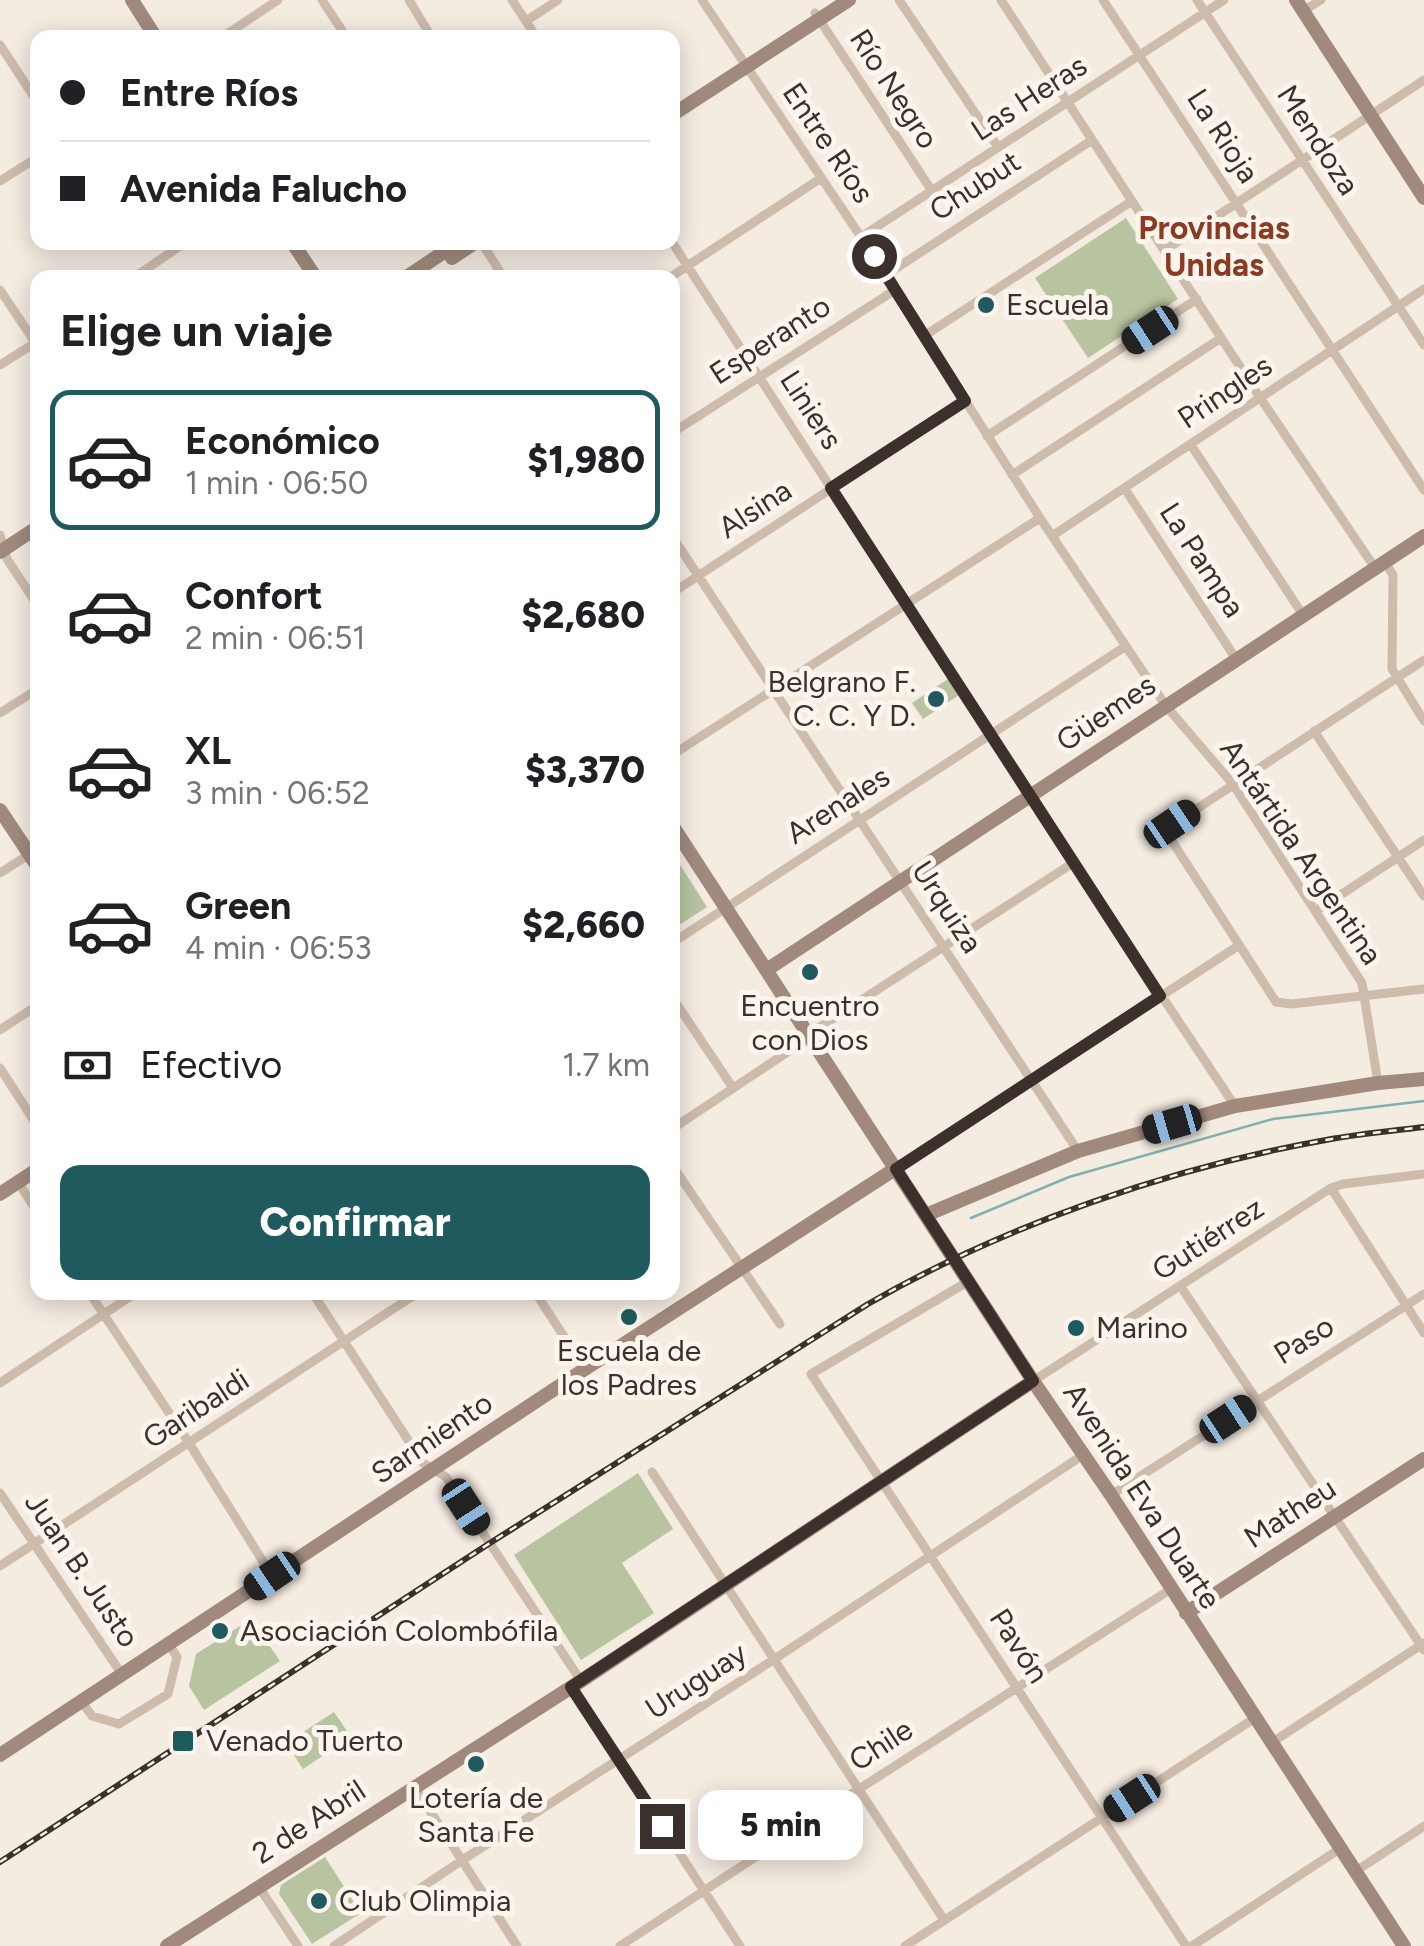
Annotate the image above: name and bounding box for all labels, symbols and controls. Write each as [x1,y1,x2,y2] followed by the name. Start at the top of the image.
[842,22,947,156] street label: Río Negro
[964,46,1094,149] street label: Las Heras
[120,70,298,116] text: Entre Ríos
[775,76,882,210] street label: Entre Ríos
[1269,78,1368,202] street label: Mendoza
[1179,82,1267,190] street label: La Rioja
[922,143,1027,229] street label: Chubut
[120,166,407,212] text: Avenida Falucho
[1138,209,1290,284] district label: Provincias Unidas
[852,234,897,279] route start
[1006,286,1109,323] place label: Escuela
[702,287,837,392] street label: Esperanto
[975,294,997,316] marker: Escuela
[1117,301,1183,359] car
[60,303,333,357] text: Elige un viaje
[1171,347,1279,436] street label: Pringles
[772,363,851,456] street label: Liniers
[65,415,155,505] icon: car
[185,418,380,464] text: Económico
[527,437,645,483] text: $1,980
[185,464,368,502] text: 1 min · 06:50
[711,471,798,546] street label: Alsina
[1152,495,1253,624] street label: La Pampa
[65,570,155,660] icon: car
[185,573,322,619] text: Confort
[521,592,645,638] text: $2,680
[185,619,366,657] text: 2 min · 06:51
[768,663,916,734] place label: Belgrano F. C. C. Y D.
[1049,666,1162,759] street label: Güemes
[925,688,947,710] marker: Belgrano F. C. C. Y D.
[65,725,155,815] icon: car
[185,728,231,774] text: XL
[1212,732,1391,971] street label: Antártida Argentina
[525,747,645,793] text: $3,370
[779,758,896,852] street label: Arenales
[185,774,370,812] text: 3 min · 06:52
[1139,795,1205,853] car
[904,854,991,960] street label: Urquiza
[65,880,155,970] icon: car
[185,883,291,929] text: Green
[522,902,645,948] text: $2,660
[185,929,372,967] text: 4 min · 06:53
[799,961,821,983] marker: Encuentro con Dios
[740,987,880,1058] place label: Encuentro con Dios
[60,1038,115,1093] icon: cash
[140,1042,282,1088] text: Efectivo
[562,1046,650,1084] text: 1.7 km
[1139,1101,1205,1147] car
[60,1165,650,1280] button: Confirmar
[1145,1189,1270,1288] street label: Gutiérrez
[618,1306,640,1328] marker: Escuela de los Padres
[1267,1307,1341,1372] street label: Paso
[1096,1309,1188,1346] place label: Marino
[1065,1317,1087,1339] marker: Marino
[557,1332,701,1403] place label: Escuela de los Padres
[136,1361,256,1457] street label: Garibaldi
[1056,1376,1229,1616] street label: Avenida Eva Duarte
[364,1384,499,1492] street label: Sarmiento
[1195,1390,1261,1448] car
[1237,1469,1343,1556] street label: Matheu
[437,1474,495,1540] car
[17,1485,148,1654] street label: Juan B. Justo
[239,1547,305,1605] car
[982,1601,1057,1690] street label: Pavón
[240,1612,558,1649] place label: Asociación Colombófila
[209,1620,231,1642] marker: Asociación Colombófila
[638,1634,753,1727] street label: Uruguay
[842,1710,919,1779] street label: Chile
[206,1722,404,1759] place label: Venado Tuerto
[170,1728,196,1754] marker: Venado Tuerto
[465,1753,487,1775] marker: Lotería de Santa Fe
[1099,1769,1165,1827] car
[245,1771,372,1872] street label: 2 de Abril
[409,1779,543,1850] place label: Lotería de Santa Fe
[697,1791,862,1861] callout: 5 min
[640,1804,685,1849] route end
[740,1806,821,1844] text: 5 min
[339,1882,511,1919] place label: Club Olimpia
[308,1890,330,1912] marker: Club Olimpia

